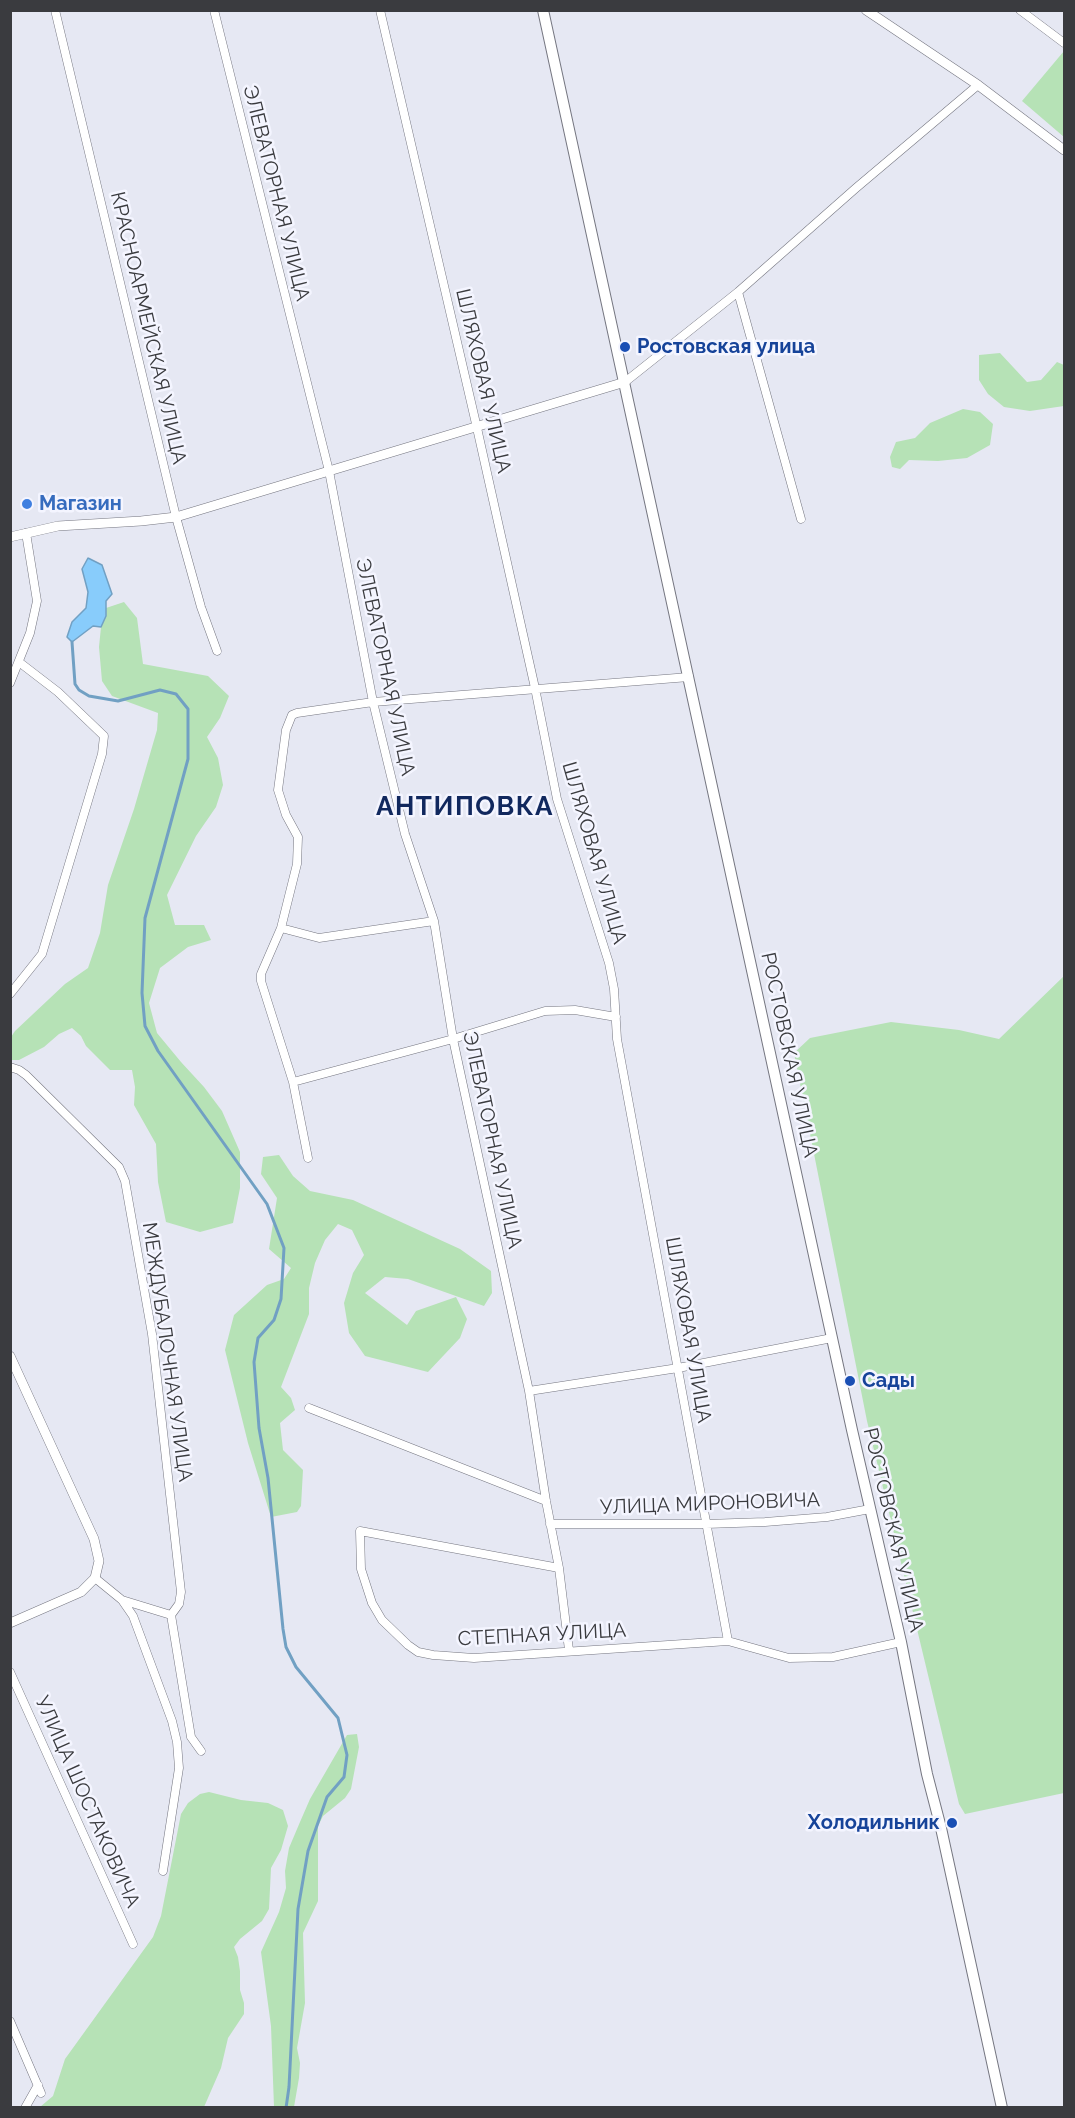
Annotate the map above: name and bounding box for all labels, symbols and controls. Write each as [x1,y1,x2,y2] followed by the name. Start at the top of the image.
[238,83,314,303] street label: ЭЛЕВАТОРНАЯ УЛИЦА
[105,189,191,467] street label: КРАСНОАРМЕЙСКАЯ УЛИЦА
[450,286,516,476] street label: ШЛЯХОВАЯ УЛИЦА
[637,335,815,359] place label: Ростовская улица
[618,340,632,354] marker: Ростовская улица
[39,492,122,516] place label: Магазин
[20,497,34,511] marker: Магазин
[350,556,420,778] street label: ЭЛЕВАТОРНАЯ УЛИЦА
[556,759,632,947] street label: ШЛЯХОВАЯ УЛИЦА
[376,791,554,823] district label: АНТИПОВКА
[756,950,822,1160] street label: РОСТОВСКАЯ УЛИЦА
[457,1029,527,1251] street label: ЭЛЕВАТОРНАЯ УЛИЦА
[137,1221,197,1483] street label: МЕЖДУБАЛОЧНАЯ УЛИЦА
[660,1235,716,1425] street label: ШЛЯХОВАЯ УЛИЦА
[862,1369,915,1393] place label: Сады
[843,1374,857,1388] marker: Сады
[858,1425,928,1635] street label: РОСТОВСКАЯ УЛИЦА
[600,1488,820,1520] street label: УЛИЦА МИРОНОВИЧА
[457,1619,627,1651] street label: СТЕПНАЯ УЛИЦА
[29,1692,145,1912] street label: УЛИЦА ШОСТАКОВИЧА
[808,1811,940,1835] place label: Холодильник
[945,1816,959,1830] marker: Холодильник

